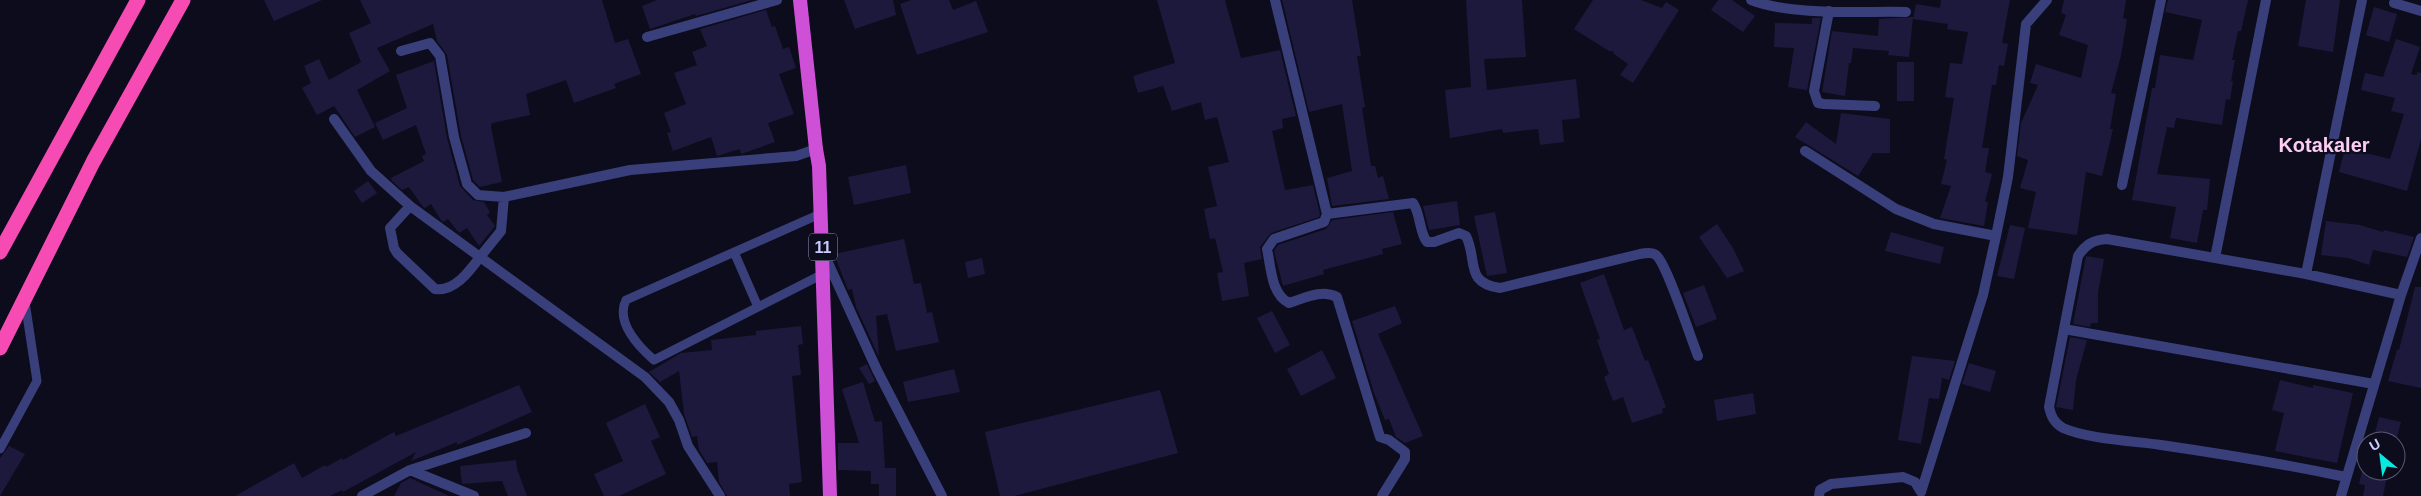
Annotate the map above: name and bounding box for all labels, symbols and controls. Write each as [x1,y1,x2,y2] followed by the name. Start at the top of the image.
[2278,134,2370,156] district label: Kotakaler
[809,233,837,260] road number: 11
[2356,431,2406,481] north arrow
[2366,435,2383,454] text: U

